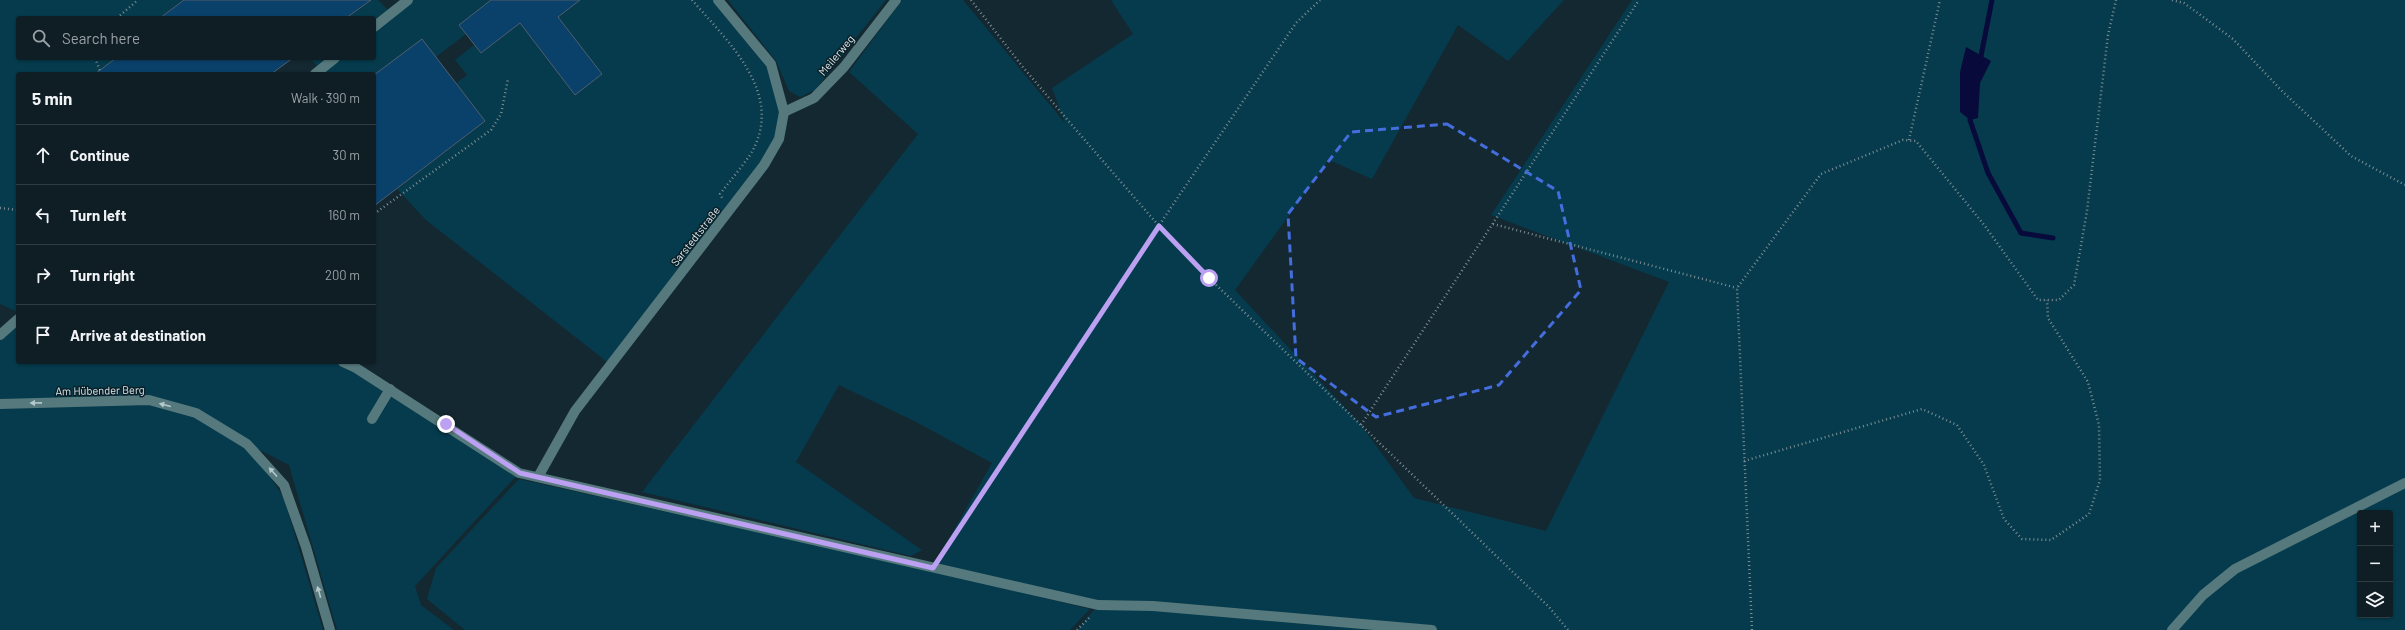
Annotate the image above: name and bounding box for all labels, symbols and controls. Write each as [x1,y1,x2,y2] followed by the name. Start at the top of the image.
[16,16,376,60] search box
[30,27,52,49] icon: search
[62,29,140,47] text: Search here
[815,32,857,78] street label: Meilerweg
[32,88,72,108] text: 5 min
[291,90,360,106] text: Walk · 390 m
[32,144,54,166] icon: ahead
[70,146,130,164] text: Continue
[333,147,360,163] text: 30 m
[32,204,54,226] icon: left
[668,204,722,268] street label: Sarstedtstraße
[70,206,126,224] text: Turn left
[328,207,360,223] text: 160 m
[32,264,54,286] icon: right
[70,266,135,284] text: Turn right
[325,267,360,283] text: 200 m
[1200,269,1218,287] route start
[32,324,54,346] icon: arrive
[70,326,206,344] text: Arrive at destination
[55,383,145,397] street label: Am Hübender Berg
[29,400,42,406] one-way arrow
[159,401,172,407] one-way arrow
[437,415,455,433] route end
[269,468,278,477] one-way arrow
[2357,510,2393,618] map controls
[2357,510,2393,546] button: +
[2357,546,2393,582] button: −
[2357,582,2393,618] button: layers
[316,586,322,598] one-way arrow

